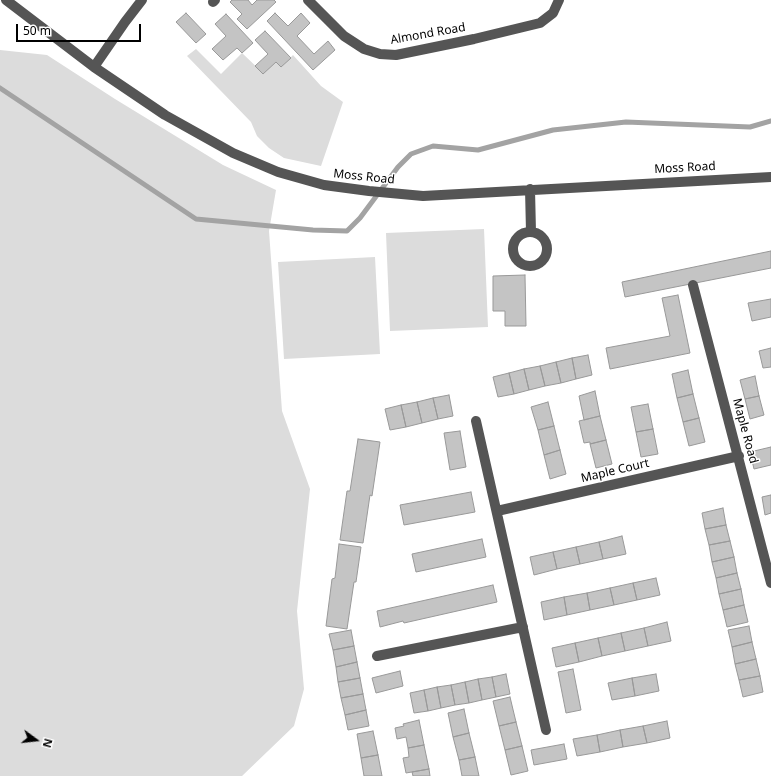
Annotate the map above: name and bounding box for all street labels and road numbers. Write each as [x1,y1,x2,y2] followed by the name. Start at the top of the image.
[389,20,467,48] street label: Almond Road
[654,159,716,177] street label: Moss Road
[333,167,395,187] street label: Moss Road
[729,397,761,465] street label: Maple Road
[580,456,650,486] street label: Maple Court

